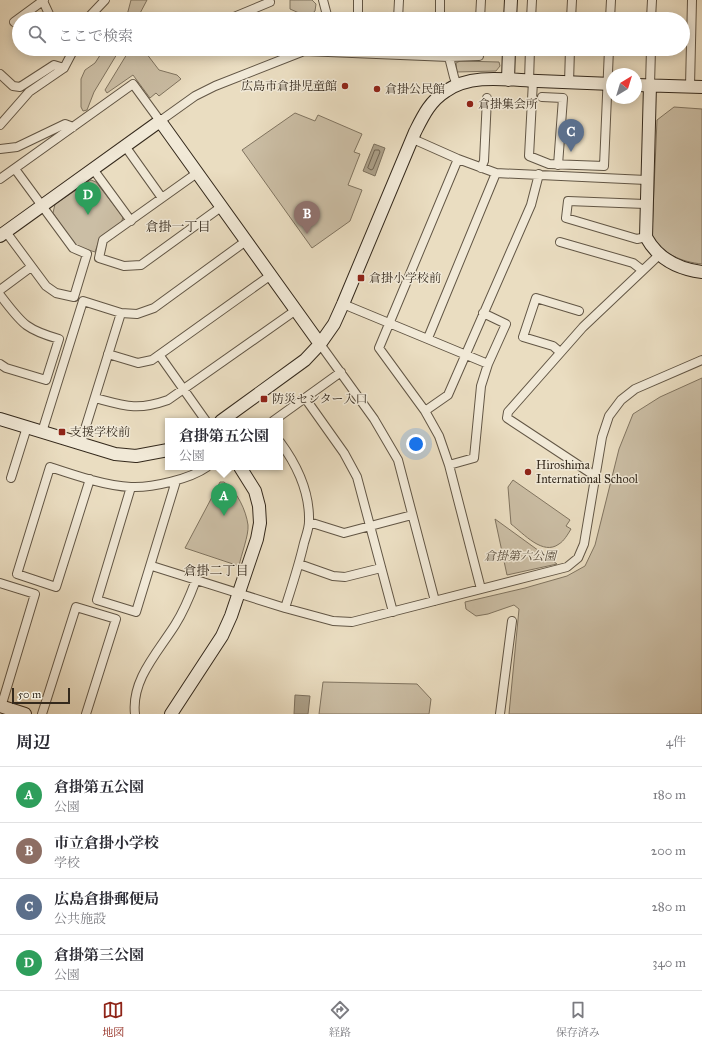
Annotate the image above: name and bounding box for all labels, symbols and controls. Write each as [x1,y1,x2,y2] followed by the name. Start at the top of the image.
[12,12,690,56] search box
[26,23,48,45] icon: search
[58,27,133,45] text: ここで検索
[606,68,642,104] north arrow
[241,79,337,93] place label: 広島市倉掛児童館
[340,81,350,91] marker: 広島市倉掛児童館
[385,82,445,96] place label: 倉掛公民館
[372,84,382,94] marker: 倉掛公民館
[478,97,538,111] place label: 倉掛集会所
[465,99,475,109] marker: 倉掛集会所
[558,119,584,152] pin: C
[75,182,101,215] pin: D
[294,201,320,234] pin: B
[145,219,211,235] district label: 倉掛一丁目
[369,271,441,285] place label: 倉掛小学校前
[356,273,366,283] marker: 倉掛小学校前
[272,392,368,406] place label: 防災センター入口
[259,394,269,404] marker: 防災センター入口
[165,418,283,470] popup
[70,425,130,439] place label: 支援学校前
[57,427,67,437] marker: 支援学校前
[179,427,269,445] text: 倉掛第五公園
[406,434,426,454] your location
[179,448,205,464] text: 公園
[536,458,639,486] place label: Hiroshima International School
[523,467,533,477] marker: Hiroshima International School
[211,483,237,516] pin: A
[484,549,558,563] park label: 倉掛第六公園
[183,563,249,579] district label: 倉掛二丁目
[12,686,70,705] scale bar
[18,688,41,701] text: 50 m
[16,732,50,753] text: 周辺
[666,734,686,750] text: 4件
[54,778,144,796] text: 倉掛第五公園
[25,787,33,803] text: A
[653,787,686,803] text: 180 m
[54,799,80,815] text: 公園
[54,834,159,852] text: 市立倉掛小学校
[25,843,33,859] text: B
[651,843,686,859] text: 200 m
[54,855,80,871] text: 学校
[54,890,159,908] text: 広島倉掛郵便局
[25,899,33,915] text: C
[651,899,686,915] text: 280 m
[54,911,106,927] text: 公共施設
[54,946,144,964] text: 倉掛第三公園
[24,955,34,971] text: D
[652,955,686,971] text: 340 m
[54,967,80,983] text: 公園
[102,999,124,1039] tab: 地図
[329,999,351,1039] tab: 経路
[556,999,600,1039] tab: 保存済み

